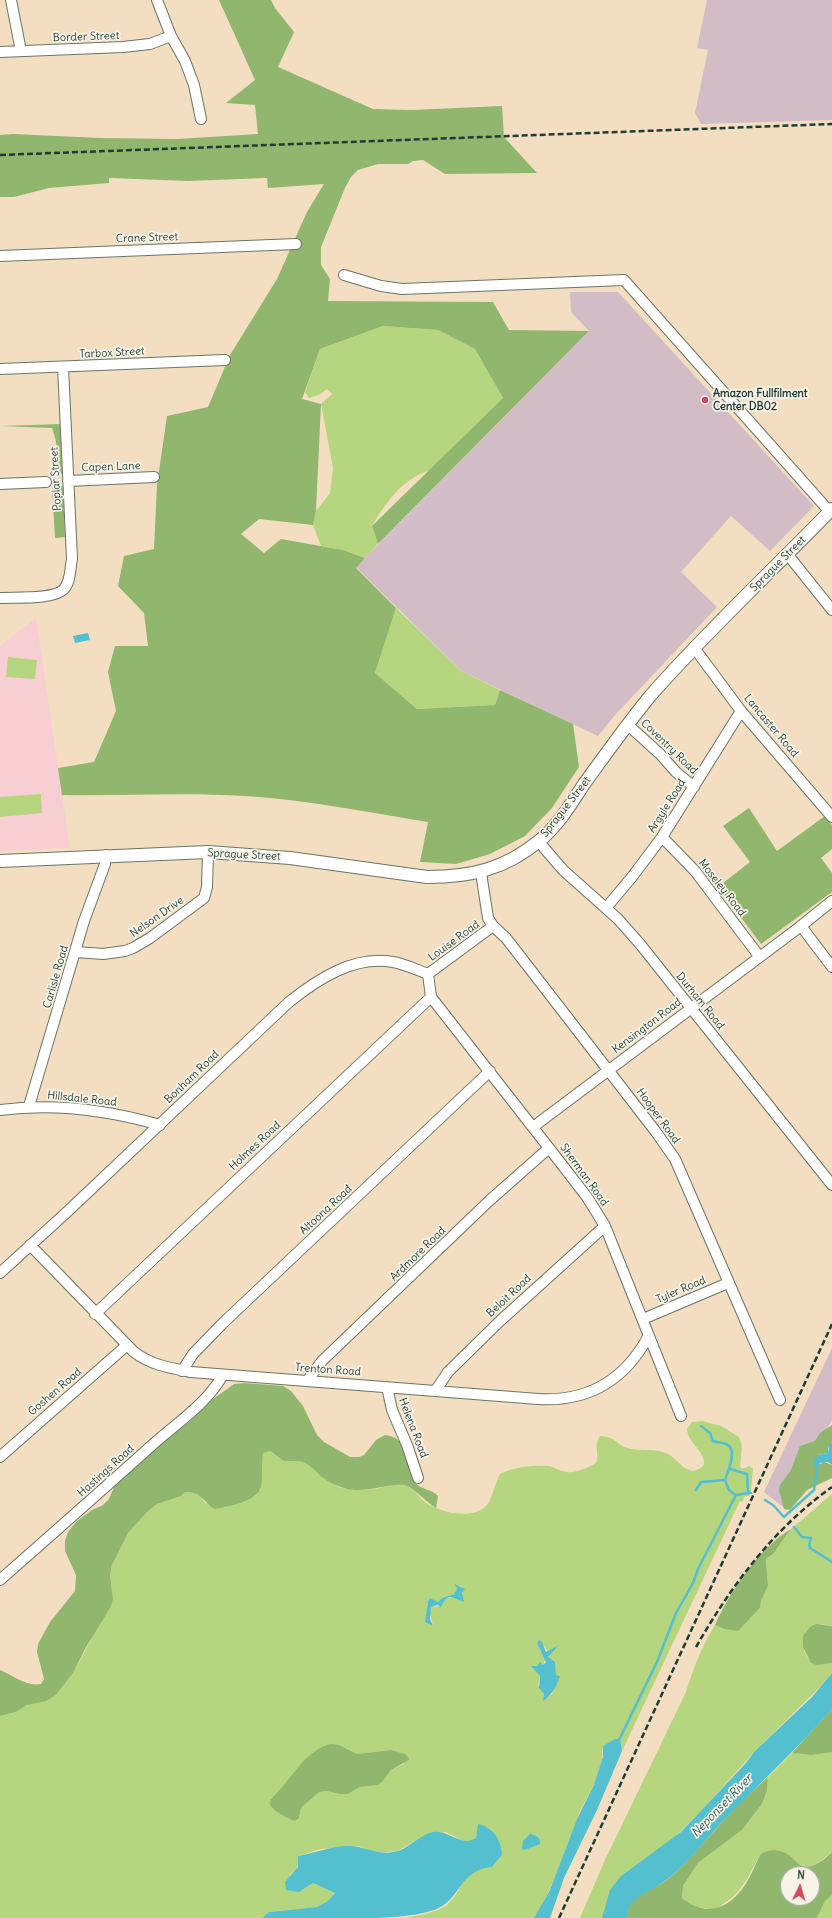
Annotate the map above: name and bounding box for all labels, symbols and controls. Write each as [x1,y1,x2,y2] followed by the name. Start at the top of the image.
[53,29,119,45] street label: Border Street
[116,230,178,246] street label: Crane Street
[79,345,145,361] street label: Tarbox Street
[713,387,808,413] place label: Amazon Fullfilment Center DB02
[700,395,710,405] marker: Amazon Fullfilment Center DB02
[48,447,64,511] street label: Poplar Street
[81,459,141,475] street label: Capen Lane
[747,533,809,595] street label: Sprague Street
[741,692,801,760] street label: Lancaster Road
[638,717,700,777] street label: Coventry Road
[538,774,594,840] street label: Sprague Street
[645,777,689,835] street label: Argyle Road
[207,846,281,864] street label: Sprague Street
[696,857,748,919] street label: Moseley Road
[128,894,186,940] street label: Nelson Drive
[426,918,482,964] street label: Louise Road
[41,944,71,1010] street label: Carlisle Road
[673,970,727,1032] street label: Durham Road
[610,996,684,1056] street label: Kensington Road
[162,1048,222,1106] street label: Bonham Road
[633,1086,683,1146] street label: Hooper Road
[47,1089,117,1109] street label: Hillsdale Road
[227,1119,283,1173] street label: Holmes Road
[557,1141,611,1209] street label: Sherman Road
[297,1182,355,1238] street label: Altoona Road
[387,1224,449,1284] street label: Ardmore Road
[484,1272,534,1320] street label: Beloit Road
[654,1274,708,1306] street label: Tyler Road
[295,1361,361,1379] street label: Trenton Road
[26,1365,84,1419] street label: Goshen Road
[396,1396,430,1460] street label: Helena Road
[75,1442,137,1500] street label: Hastings Road
[689,1772,755,1840] water label: Neponset River
[780,1866,820,1906] north arrow
[797,1868,805,1882] text: N

